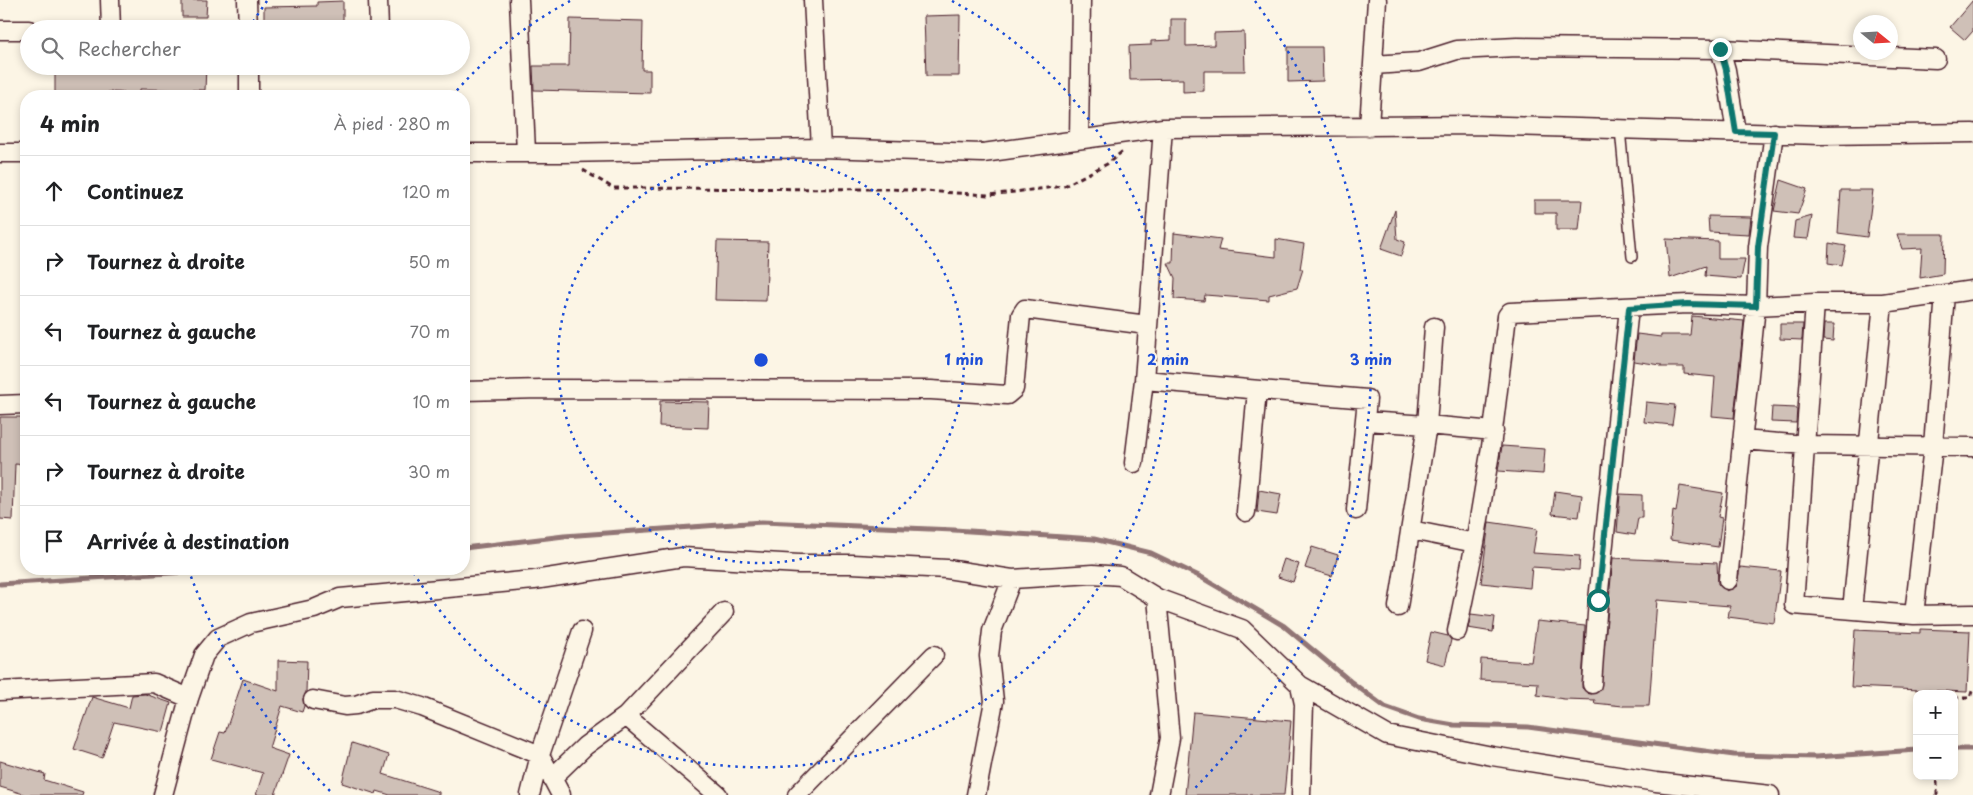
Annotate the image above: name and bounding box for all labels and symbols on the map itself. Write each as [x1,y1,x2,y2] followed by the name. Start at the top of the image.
[1853,15,1898,60] north arrow
[1709,38,1732,61] route end
[945,347,983,370] text: 1 min
[1147,347,1189,370] text: 2 min
[1350,347,1392,370] text: 3 min
[752,351,770,369] centre of rings
[1587,589,1610,612] route start

